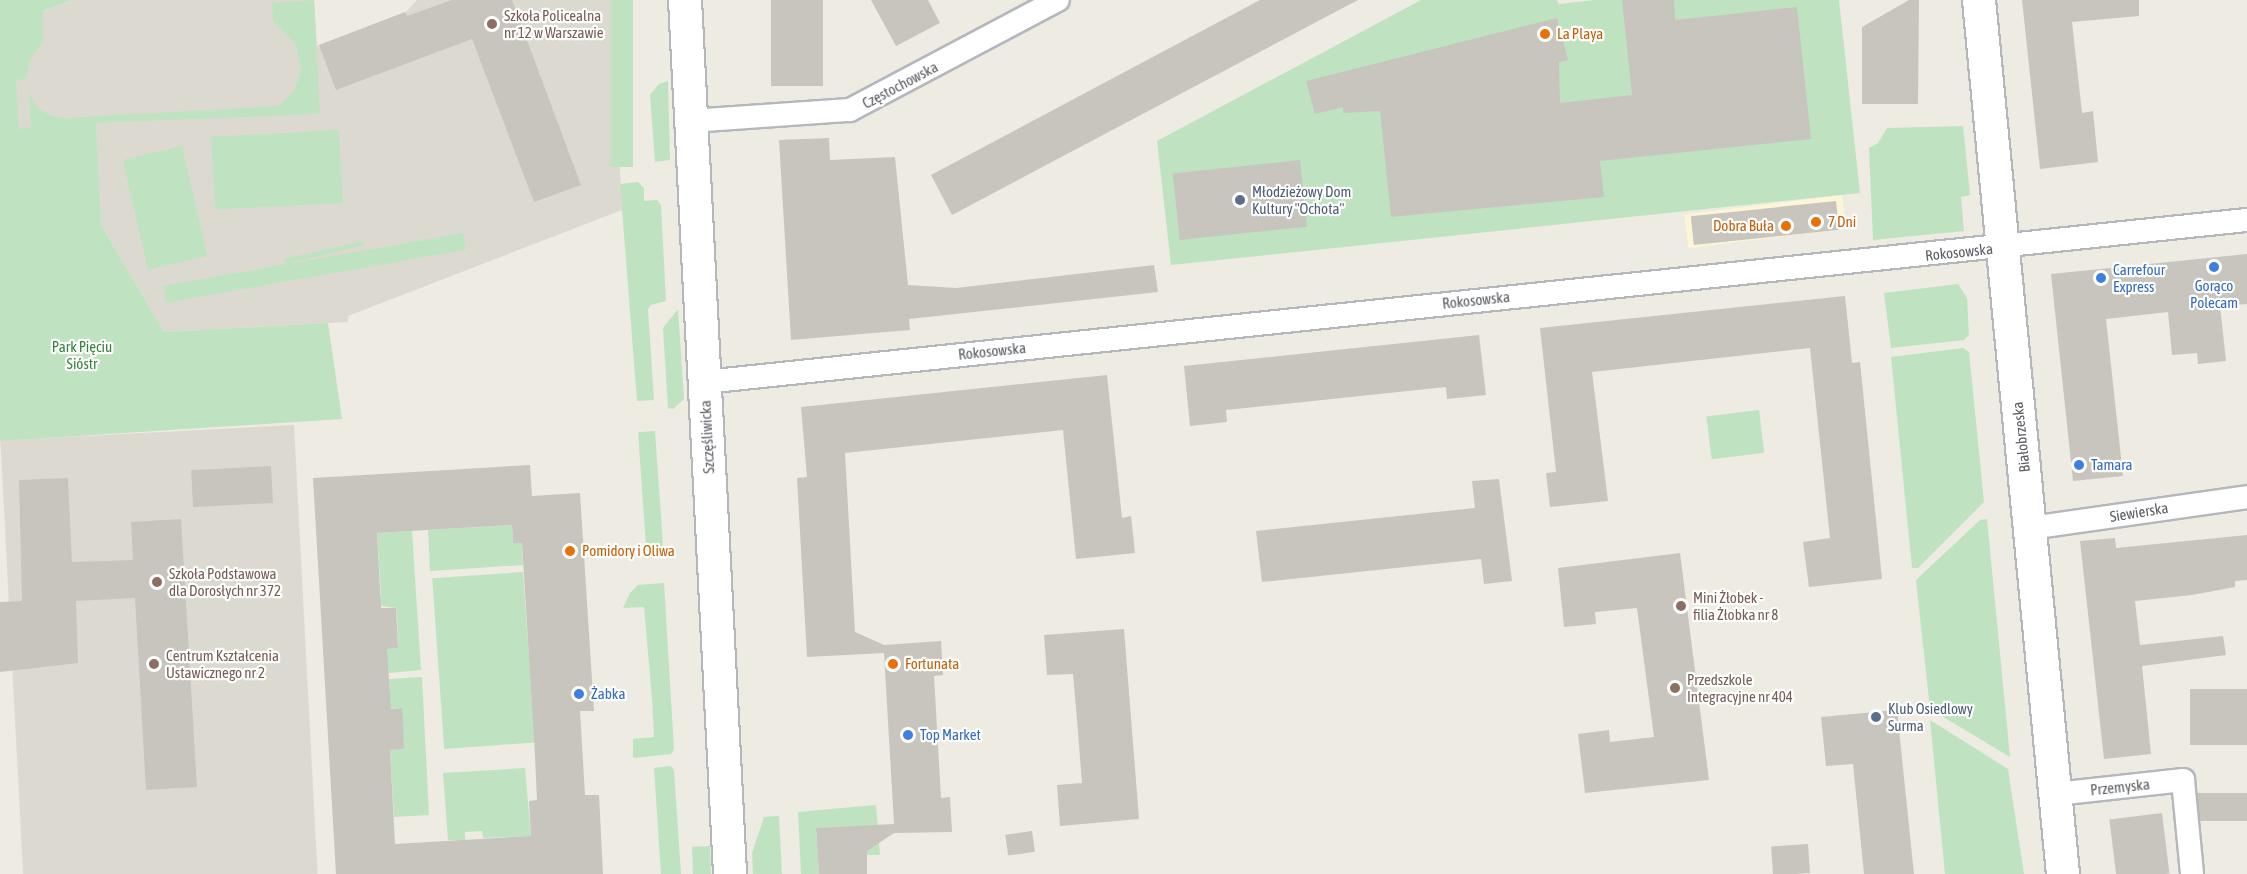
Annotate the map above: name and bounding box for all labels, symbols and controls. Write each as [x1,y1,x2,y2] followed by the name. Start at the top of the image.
[504,6,604,41] place label: Szkoła Policealna nr 12 w Warszawie
[485,17,499,31] marker: Szkoła Policealna nr 12 w Warszawie
[1557,25,1603,43] place label: La Playa
[1538,27,1552,41] marker: La Playa
[859,58,941,112] street label: Częstochowska
[1252,182,1351,217] place label: Młodzieżowy Dom Kultury "Ochota"
[1233,193,1247,207] marker: Młodzieżowy Dom Kultury "Ochota"
[1828,213,1856,231] place label: 7 Dni
[1809,215,1823,229] marker: 7 Dni
[1713,217,1774,235] place label: Dobra Buła
[1779,219,1793,233] marker: Dobra Buła
[1924,239,1994,265] street label: Rokosowska
[2113,260,2165,295] place label: Carrefour Express
[2207,260,2221,274] marker: Gorąco Polecam
[2094,271,2108,285] marker: Carrefour Express
[2190,276,2238,311] place label: Gorąco Polecam
[1441,287,1511,313] street label: Rokosowska
[52,337,112,372] park label: Park Pięciu Sióstr
[957,338,1027,364] street label: Rokosowska
[696,400,718,474] street label: Szczęśliwicka
[2008,401,2034,473] street label: Białobrzeska
[2091,456,2132,474] place label: Tamara
[2072,458,2086,472] marker: Tamara
[2108,499,2170,525] street label: Siewierska
[582,542,675,560] place label: Pomidory i Oliwa
[563,544,577,558] marker: Pomidory i Oliwa
[169,564,281,599] place label: Szkoła Podstawowa dla Dorosłych nr 372
[150,575,164,589] marker: Szkoła Podstawowa dla Dorosłych nr 372
[1693,588,1778,623] place label: Mini Żłobek - filia Żłobka nr 8
[1674,599,1688,613] marker: Mini Żłobek - filia Żłobka nr 8
[166,646,279,681] place label: Centrum Kształcenia Ustawicznego nr 2
[905,655,959,673] place label: Fortunata
[147,657,161,671] marker: Centrum Kształcenia Ustawicznego nr 2
[886,657,900,671] marker: Fortunata
[1687,670,1793,705] place label: Przedszkole Integracyjne nr 404
[1668,681,1682,695] marker: Przedszkole Integracyjne nr 404
[591,685,625,703] place label: Żabka
[572,687,586,701] marker: Żabka
[1888,699,1973,734] place label: Klub Osiedlowy Surma
[1869,710,1883,724] marker: Klub Osiedlowy Surma
[920,726,981,744] place label: Top Market
[901,728,915,742] marker: Top Market
[2089,775,2151,799] street label: Przemyska

